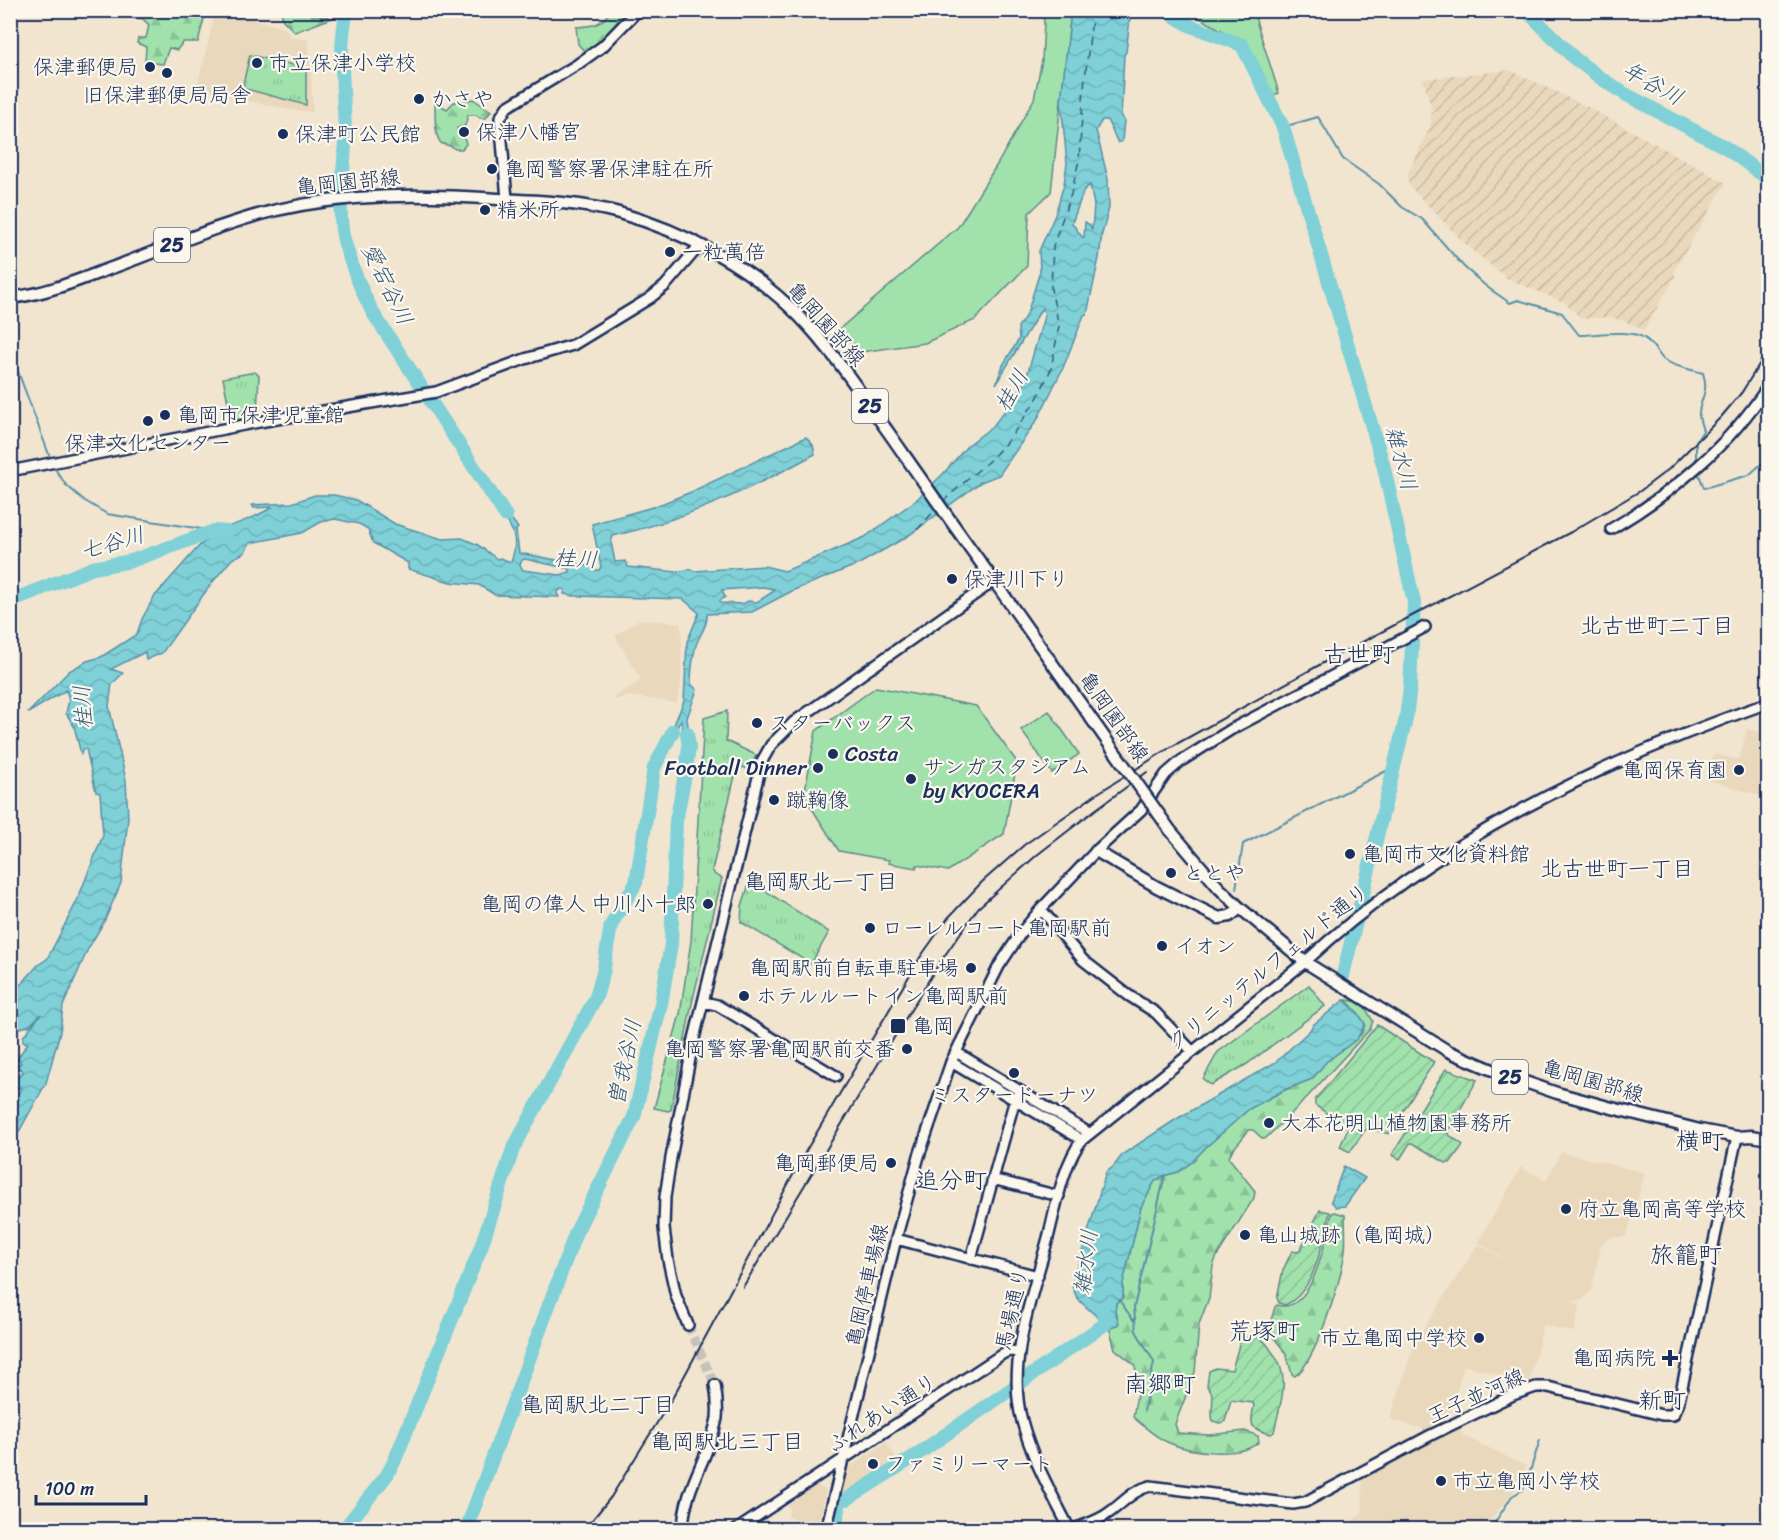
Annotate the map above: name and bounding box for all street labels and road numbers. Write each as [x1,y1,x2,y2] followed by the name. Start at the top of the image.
[294,158,402,206] street label: 亀岡園部線
[154,228,190,262] road number: 25
[777,272,875,376] street label: 亀岡園部線
[852,389,888,423] road number: 25
[1068,663,1160,771] street label: 亀岡園部線
[1158,873,1378,1061] street label: クリニッテルフェルド通り
[1537,1048,1649,1114] street label: 亀岡園部線
[1492,1060,1528,1094] road number: 25
[834,1219,900,1351] street label: 亀岡停車場線
[984,1264,1040,1354] street label: 馬場通り
[1420,1357,1532,1435] street label: 王子並河線
[819,1363,945,1463] street label: ふれあい通り

